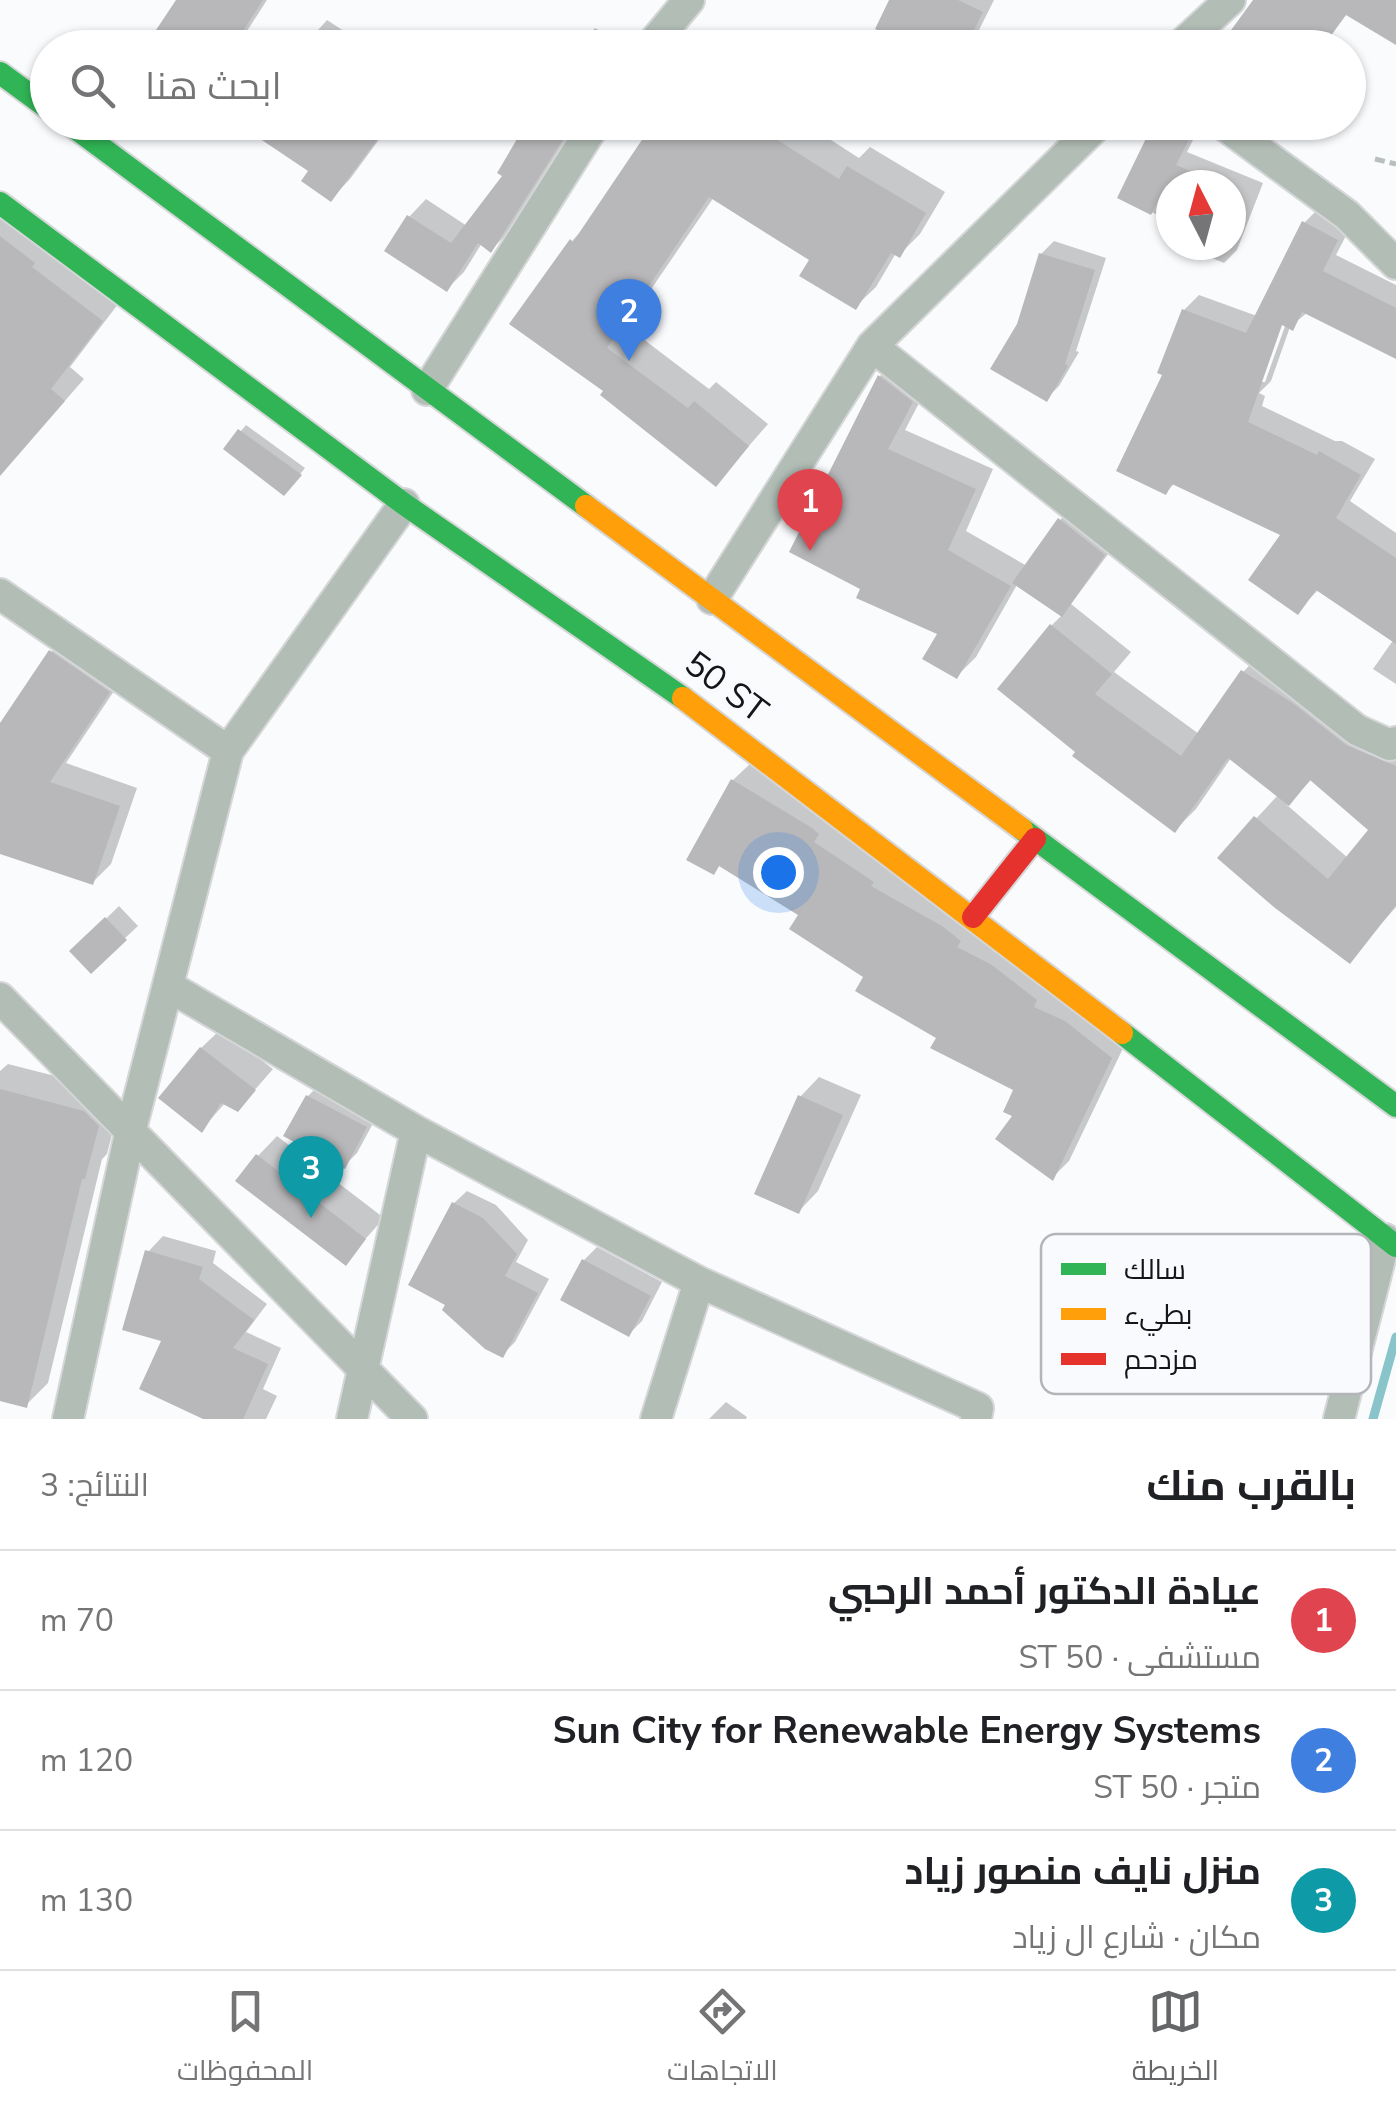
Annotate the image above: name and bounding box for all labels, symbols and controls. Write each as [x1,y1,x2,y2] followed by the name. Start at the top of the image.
[30,30,1366,140] search box
[65,58,120,113] icon: search
[145,61,282,112] text: ابحث هنا
[1156,170,1246,260] north arrow
[596,278,662,361] pin: 2
[778,468,842,551] pin: 1
[675,640,777,734] street label: 50 ST
[753,847,804,898] your location
[278,1136,344,1218] pin: 3
[1041,1234,1371,1394] legend
[1124,1251,1186,1289] text: سالك
[1124,1296,1192,1336] text: بطيء
[1124,1341,1198,1379] text: مزدحم
[1147,1458,1356,1515] text: بالقرب منك
[40,1464,149,1507] text: النتائج: 3
[828,1566,1261,1617] text: عيادة الدكتور أحمد الرحبي
[40,1599,114,1642] text: 70 m
[1314,1599,1333,1642] text: 1
[1018,1636,1261,1679] text: مستشفى · 50 ST
[553,1705,1261,1756] text: Sun City for Renewable Energy Systems
[40,1739,133,1782] text: 120 m
[1314,1739,1333,1782] text: 2
[1093,1766,1261,1809] text: متجر · 50 ST
[905,1846,1261,1897] text: منزل نايف منصور زياد
[40,1879,133,1922] text: 130 m
[1314,1879,1333,1922] text: 3
[1012,1916,1261,1959] text: مكان · شارع ال زياد
[177,1984,313,2096] tab: المحفوظات
[667,1984,778,2096] tab: الاتجاهات
[1132,1984,1219,2096] tab: الخريطة

